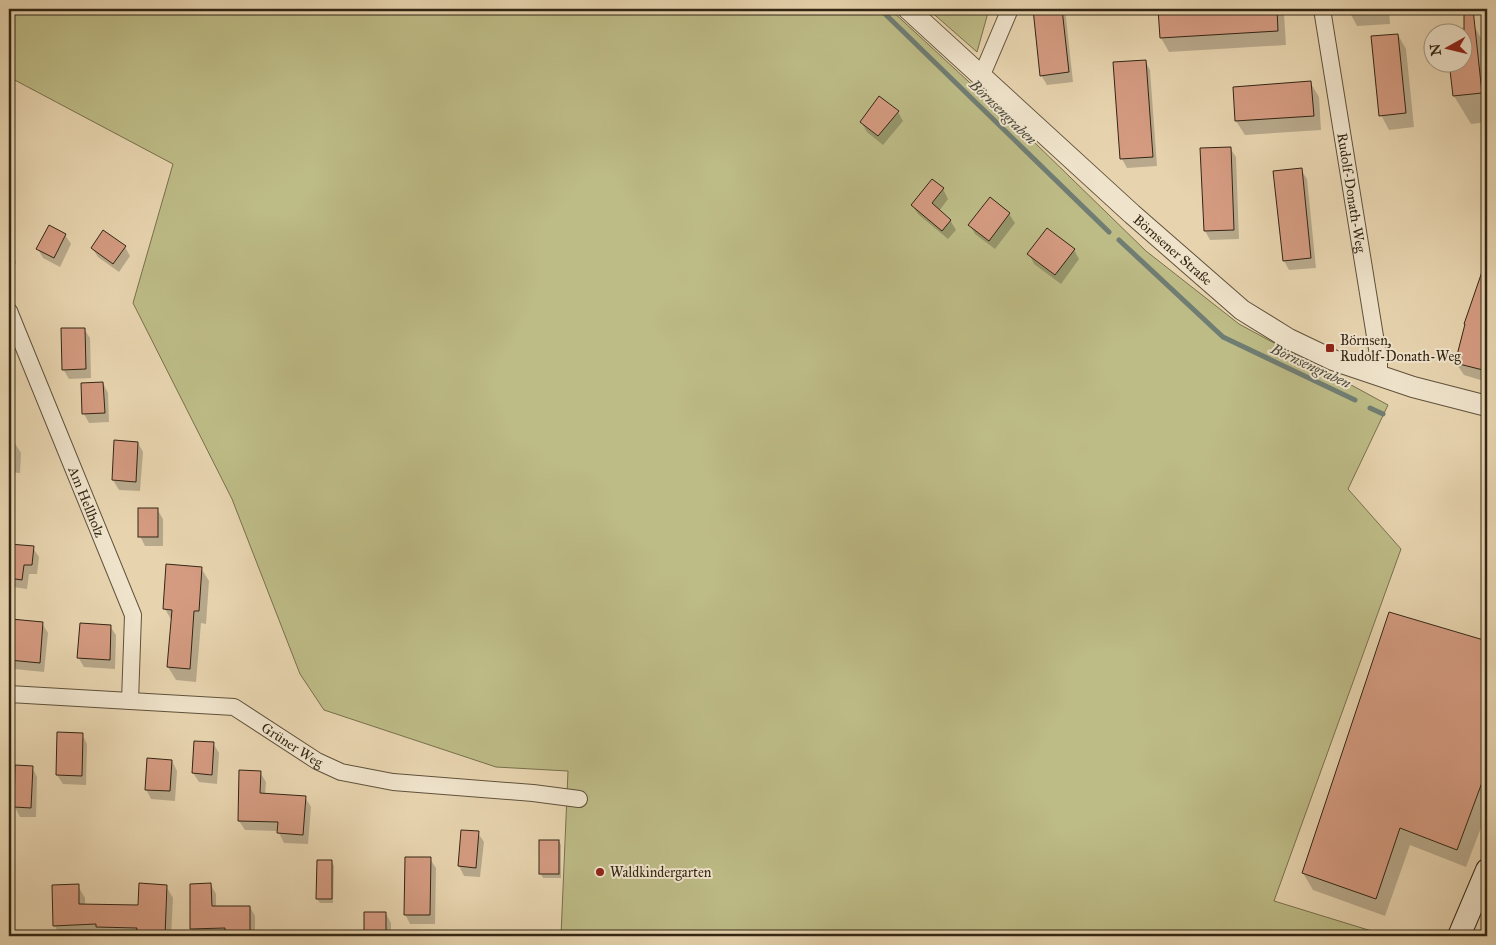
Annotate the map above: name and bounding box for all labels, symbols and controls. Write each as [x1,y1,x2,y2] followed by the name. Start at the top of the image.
[1424,22,1474,72] north arrow
[1426,43,1445,57] text: N
[965,75,1040,149] water label: Börnsengraben
[1334,132,1370,254] street label: Rudolf-Donath-Weg
[1130,211,1216,289] street label: Börnsener Straße
[1340,332,1461,365] place label: Börnsen, Rudolf-Donath-Weg
[1267,339,1354,392] water label: Börnsengraben
[1324,342,1336,354] marker: Börnsen, Rudolf-Donath-Weg
[64,463,109,540] street label: Am Hellholz
[258,719,326,771] street label: Grüner Weg
[610,864,712,881] place label: Waldkindergarten
[594,866,606,878] marker: Waldkindergarten

